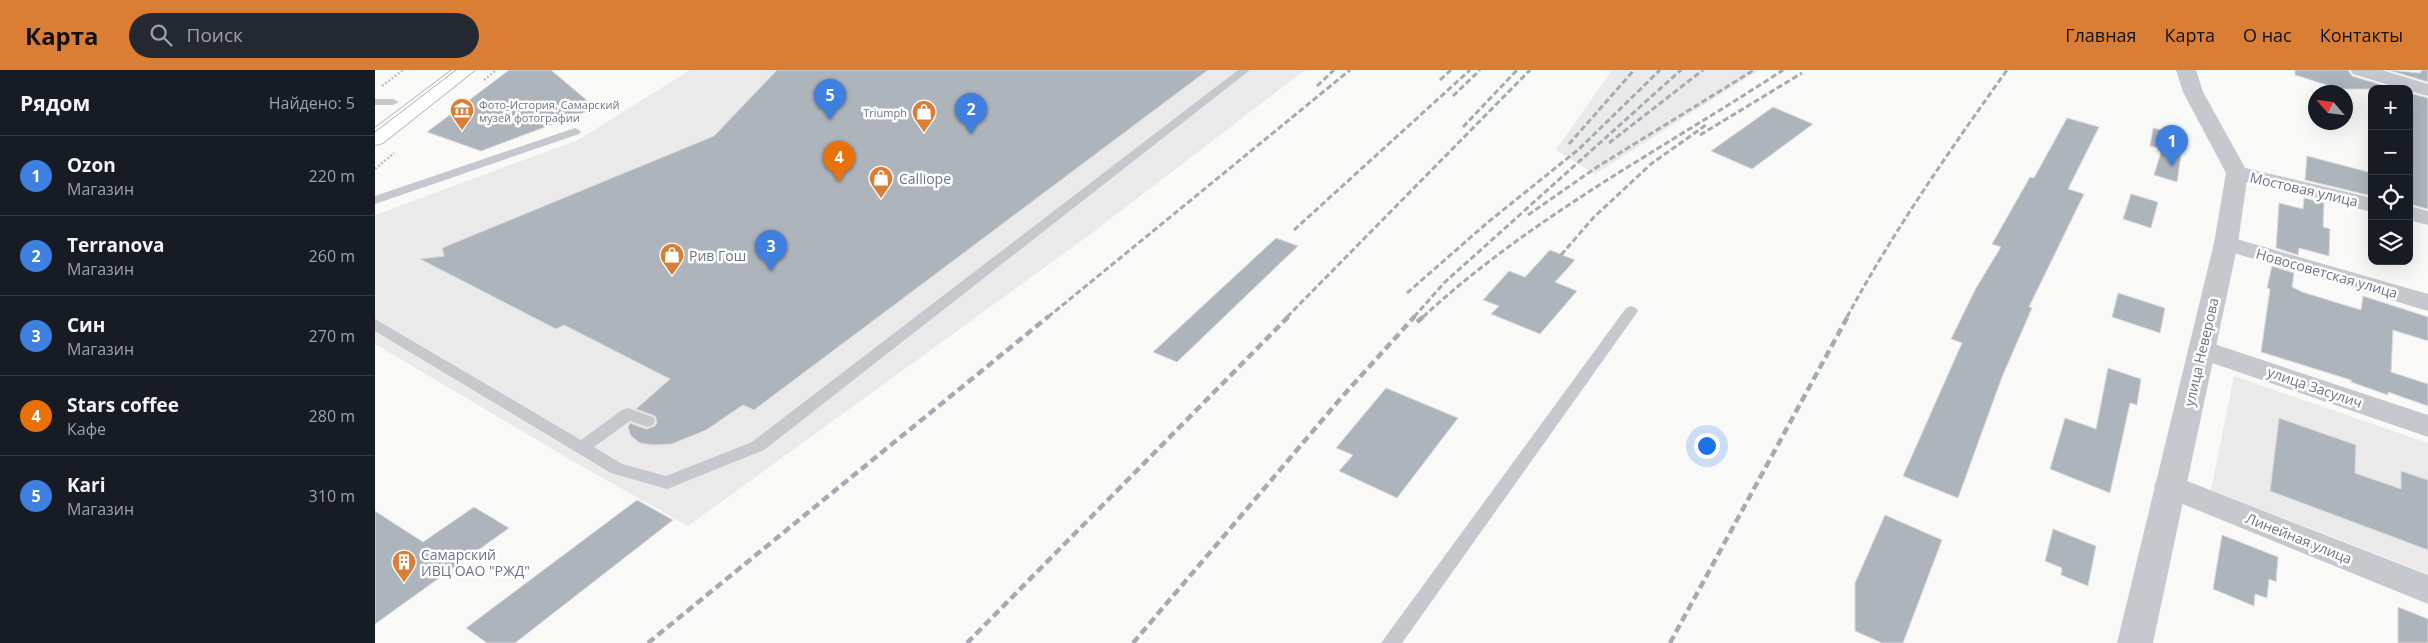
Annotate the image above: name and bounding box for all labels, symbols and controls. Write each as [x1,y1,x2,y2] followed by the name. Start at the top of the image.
[129,13,479,58] search box
[25,19,99,52] text: Карта
[147,21,175,49] icon: search
[187,22,243,48] text: Поиск
[2065,23,2137,47] text: Главная
[2165,23,2215,47] text: Карта
[2243,23,2292,47] text: О нас
[2320,23,2403,47] text: Контакты
[814,79,846,120] pin: 5
[2308,85,2353,130] north arrow
[2368,85,2413,265] map controls
[2368,85,2413,130] button: +
[20,89,90,117] text: Рядом
[269,92,355,114] text: Найдено: 5
[955,93,987,134] pin: 2
[449,97,475,131] museum icon: Фото-История, Самарский музей фотографии
[479,97,620,125] place label: Фото-История, Самарский музей фотографии
[911,99,937,133] shop icon: Triumph
[863,105,907,120] place label: Triumph
[2156,125,2188,166] pin: 1
[2368,130,2413,175] button: −
[823,141,855,182] pin: 4
[67,152,116,178] text: Ozon
[31,165,41,187] text: 1
[309,165,355,187] text: 220 m
[868,165,894,199] shop icon: Calliope
[2248,167,2360,211] street label: Мостовая улица
[899,169,951,188] place label: Calliope
[2368,175,2413,220] button: locate
[67,178,134,200] text: Магазин
[2368,220,2413,265] button: layers
[755,230,787,271] pin: 3
[67,232,165,258] text: Terranova
[659,242,685,276] shop icon: Рив Гош
[2254,244,2400,302] street label: Новосоветская улица
[31,245,41,267] text: 2
[309,245,355,267] text: 260 m
[689,246,746,265] place label: Рив Гош
[67,258,134,280] text: Магазин
[2179,296,2223,408] street label: улица Неверова
[67,312,105,338] text: Син
[31,325,41,347] text: 3
[309,325,355,347] text: 270 m
[67,338,134,360] text: Магазин
[2265,362,2365,412] street label: улица Засулич
[67,392,179,418] text: Stars coffee
[31,405,41,427] text: 4
[309,405,355,427] text: 280 m
[67,418,106,440] text: Кафе
[1694,433,1720,459] your location
[67,472,106,498] text: Kari
[31,485,41,507] text: 5
[309,485,355,507] text: 310 m
[67,498,134,520] text: Магазин
[2243,508,2355,568] street label: Линейная улица
[421,545,530,580] place label: Самарский ИВЦ ОАО "РЖД"
[391,549,417,583] building icon: Самарский ИВЦ ОАО "РЖД"

